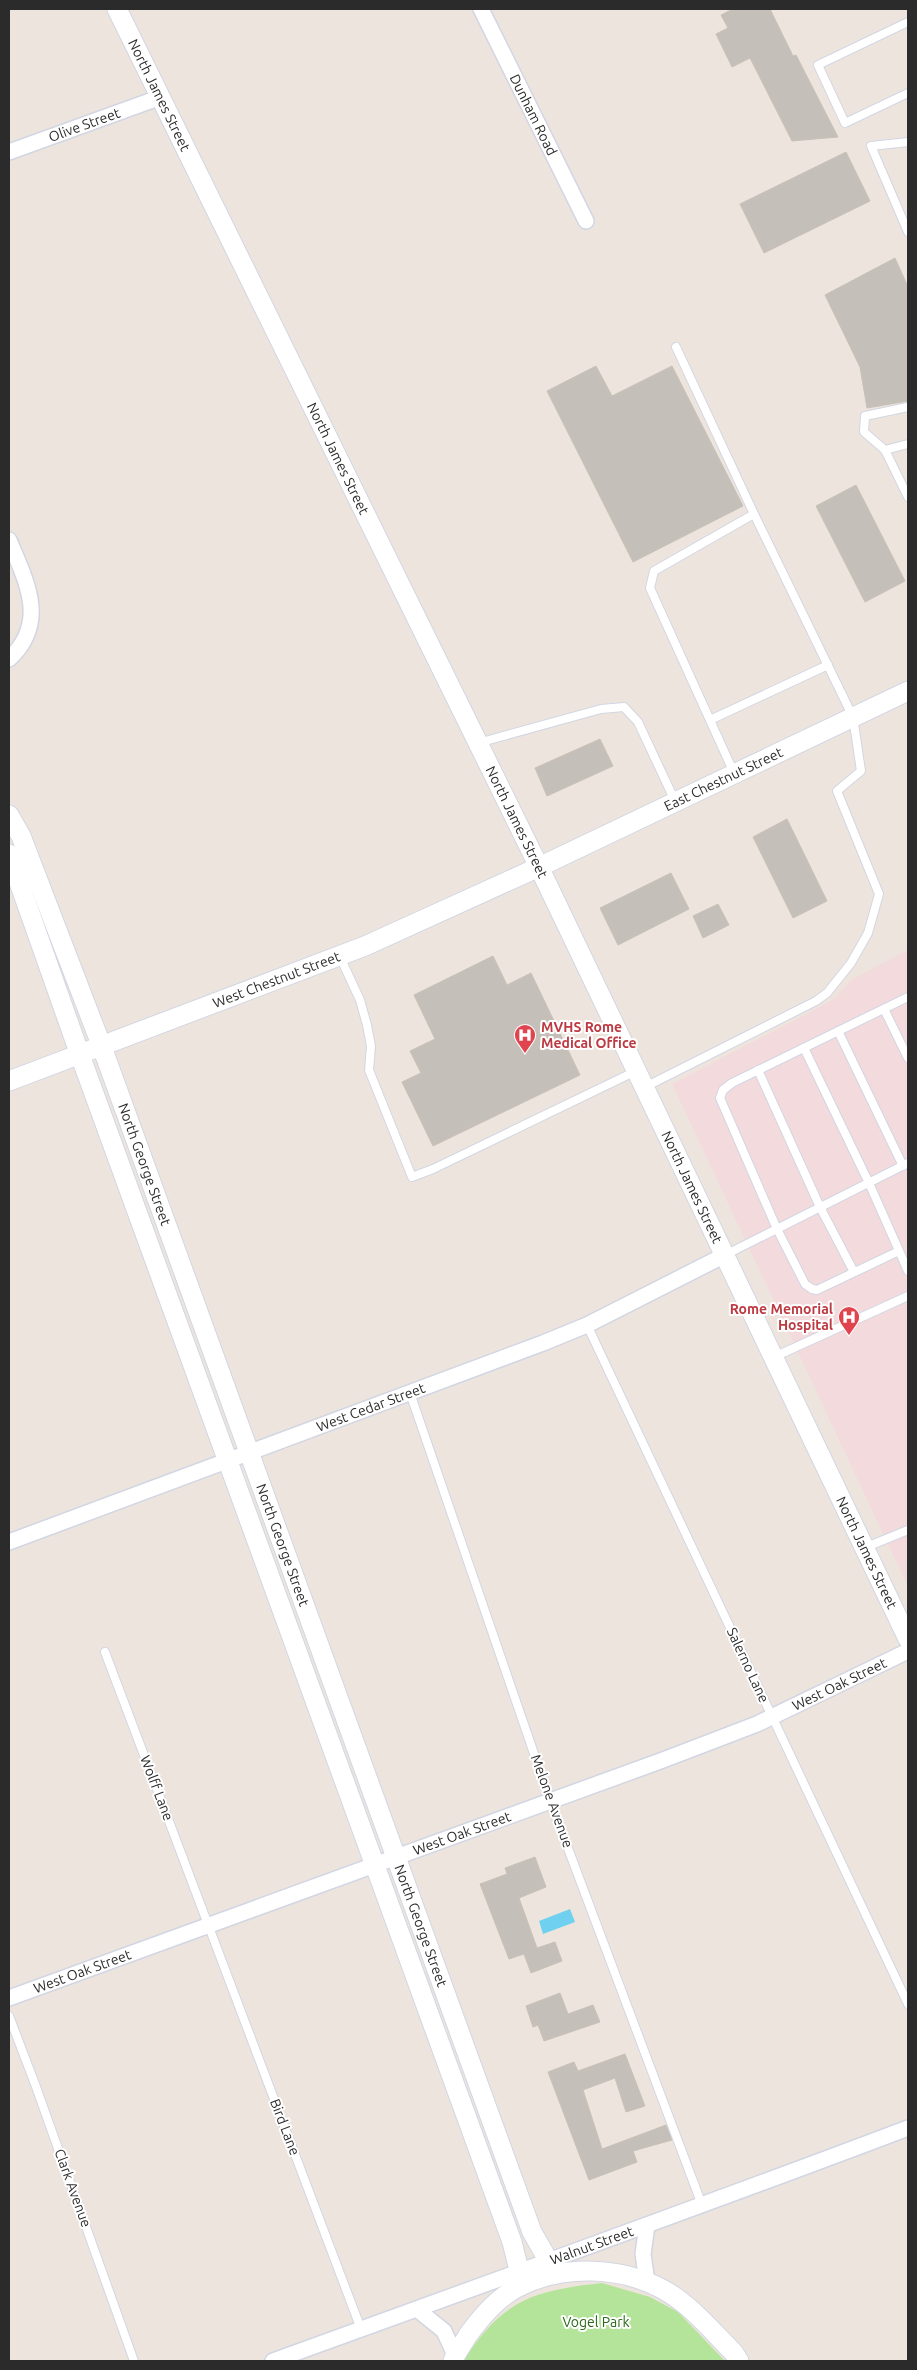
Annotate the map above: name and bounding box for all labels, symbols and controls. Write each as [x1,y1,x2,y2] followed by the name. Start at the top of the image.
[125,37,194,154] street label: North James Street
[507,71,560,158] street label: Dunham Road
[46,104,123,145] street label: Olive Street
[304,400,373,518] street label: North James Street
[661,744,786,814] street label: East Chestnut Street
[483,763,551,881] street label: North James Street
[210,948,343,1011] street label: West Chestnut Street
[541,1019,637,1051] place label: MVHS Rome Medical Office
[513,1023,537,1054] hospital icon: MVHS Rome Medical Office
[115,1101,174,1228] street label: North George Street
[658,1128,726,1246] street label: North James Street
[730,1301,833,1333] place label: Rome Memorial Hospital
[837,1305,861,1336] hospital icon: Rome Memorial Hospital
[314,1380,428,1435] street label: West Cedar Street
[253,1482,312,1609] street label: North George Street
[833,1494,901,1612] street label: North James Street
[724,1625,772,1705] street label: Salerno Lane
[790,1654,889,1714] street label: West Oak Street
[528,1752,576,1850] street label: Melone Avenue
[137,1753,177,1823] street label: Wolff Lane
[411,1808,513,1858] street label: West Oak Street
[391,1862,451,1990] street label: North George Street
[31,1946,134,1996] street label: West Oak Street
[267,2097,303,2157] street label: Bird Lane
[51,2147,95,2229] street label: Clark Avenue
[548,2223,636,2268] street label: Walnut Street
[562,2314,630,2330] park label: Vogel Park

